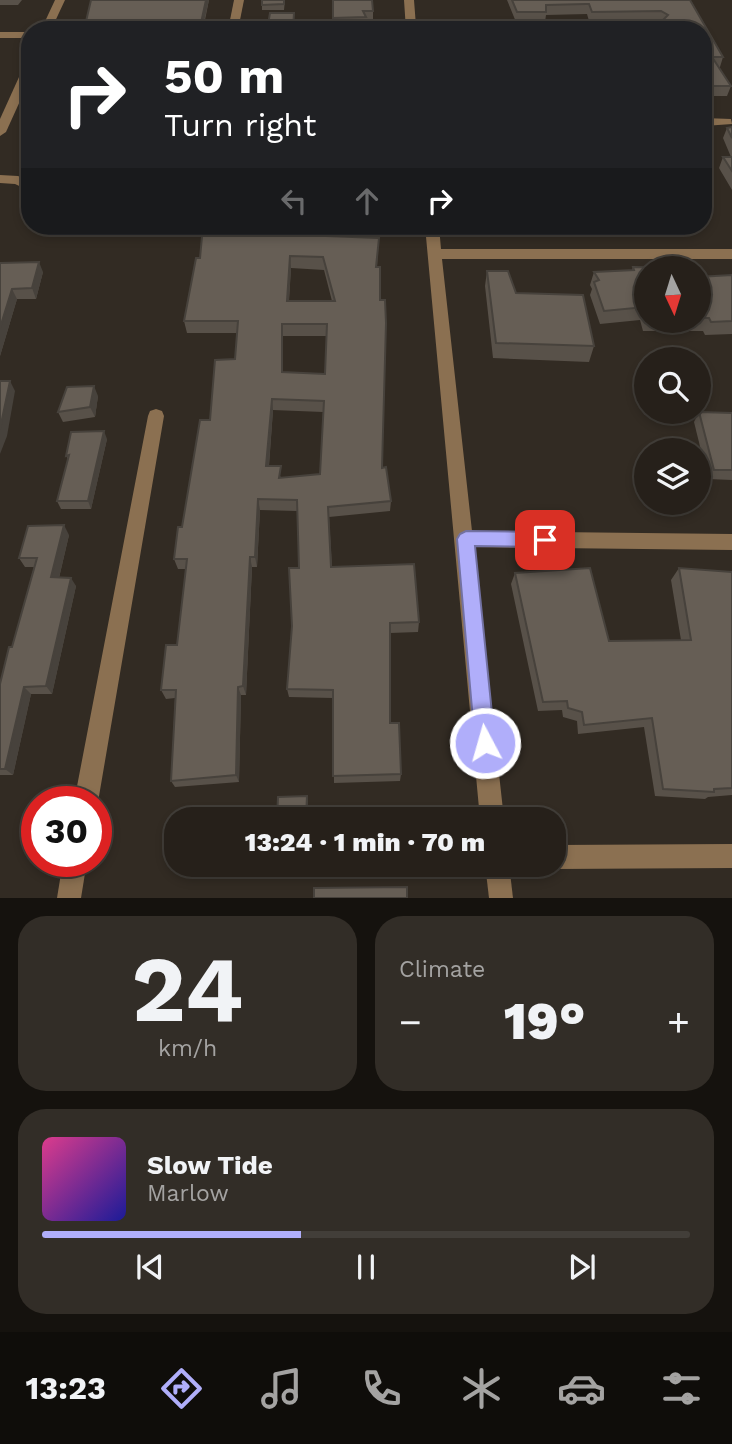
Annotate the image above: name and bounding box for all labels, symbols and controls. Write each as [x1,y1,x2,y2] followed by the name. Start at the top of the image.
[164,47,284,105] text: 50 m
[49,49,140,140] icon: right
[164,106,316,144] text: Turn right
[275,182,313,220] icon: left
[348,182,386,220] icon: ahead
[421,182,459,220] icon: right
[634,256,710,332] north arrow
[634,256,711,515] map controls
[634,347,711,424] button: search
[634,438,711,515] button: layers
[515,510,575,570] pin
[526,521,564,559] icon: arrive
[448,706,522,780] position arrow
[21,786,112,877] speed limit sign: 30
[245,827,485,857] text: 13:24 · 1 min · 70 m
[132,936,243,1043] text: 24
[399,956,485,983] text: Climate
[504,991,585,1052] text: 19°
[399,1000,422,1044] text: −
[667,1000,690,1044] text: +
[158,1035,217,1062] text: km/h
[147,1150,273,1180] text: Slow Tide
[147,1180,229,1207] text: Marlow
[131,1248,169,1286] icon: previous
[347,1248,385,1286] icon: pause
[563,1248,601,1286] icon: next
[157,1364,206,1413] icon: directions
[257,1364,306,1413] icon: music
[357,1364,406,1413] icon: phone
[457,1364,506,1413] icon: climate
[557,1364,606,1413] icon: car
[657,1364,706,1413] icon: filters
[26,1369,106,1407] text: 13:23

